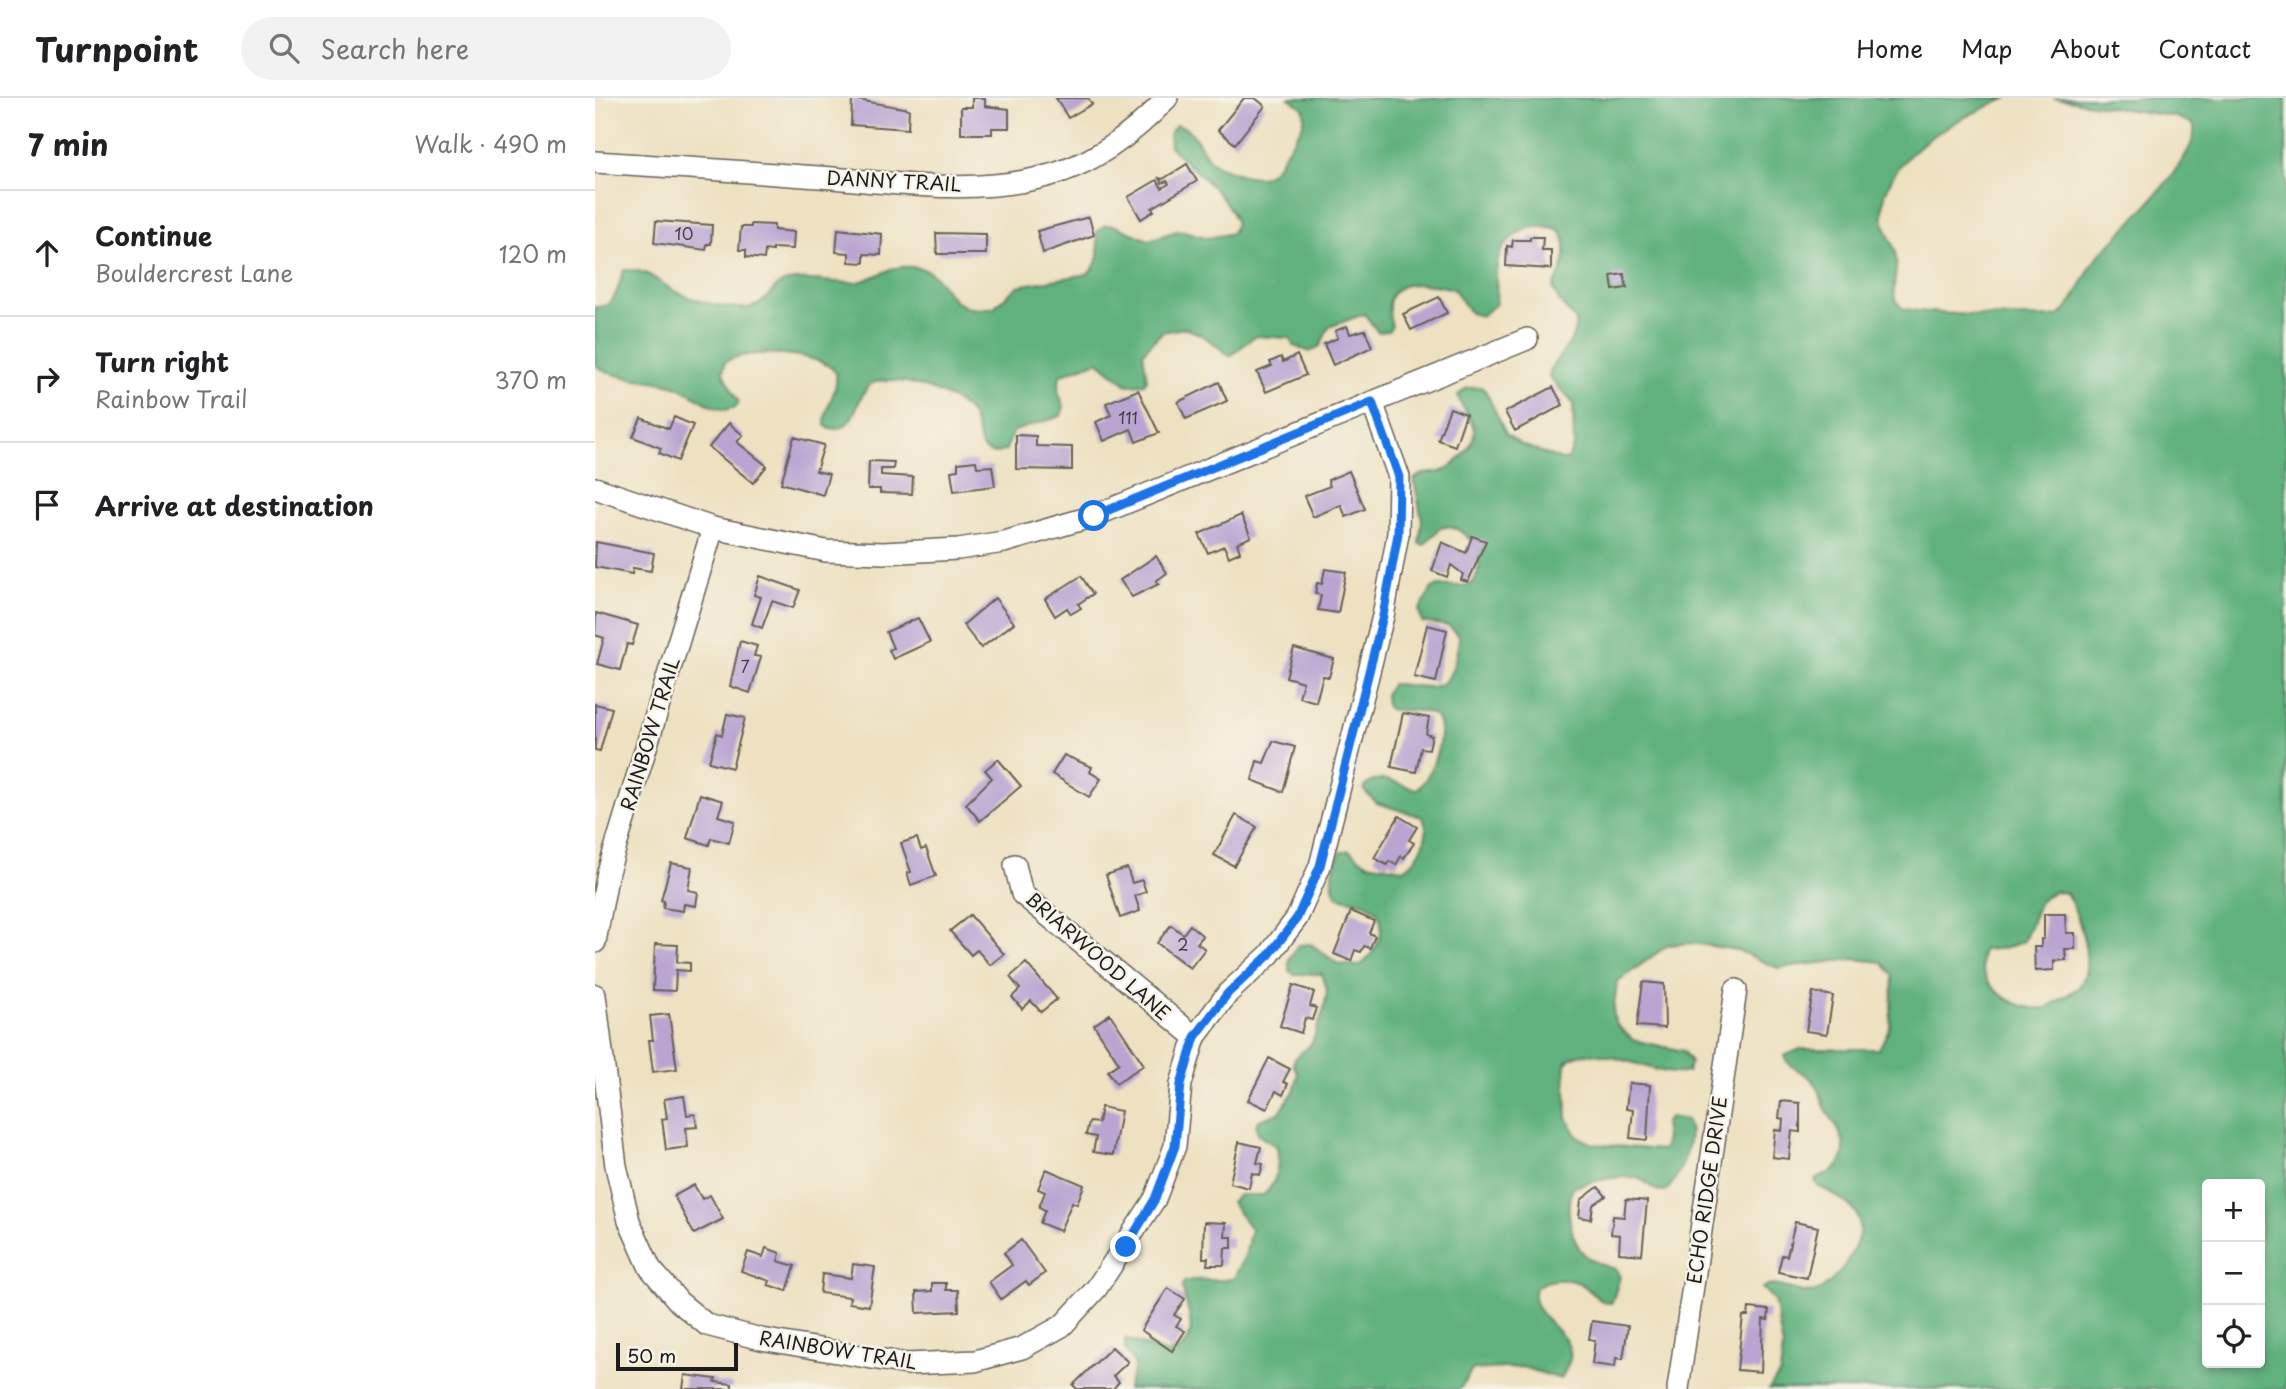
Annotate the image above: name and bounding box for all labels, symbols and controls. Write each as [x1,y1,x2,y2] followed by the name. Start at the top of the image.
[241,17,731,80] search box
[35,23,199,73] text: Turnpoint
[265,29,303,67] icon: search
[321,29,469,68] text: Search here
[1856,30,1923,66] text: Home
[1961,30,2012,66] text: Map
[2050,30,2120,66] text: About
[2158,30,2251,66] text: Contact
[28,121,109,166] text: 7 min
[415,126,567,161] text: Walk · 490 m
[826,162,962,198] street label: DANNY TRAIL
[95,216,212,255] text: Continue
[675,221,693,245] house number: 10
[28,234,66,272] icon: ahead
[499,236,567,271] text: 120 m
[95,255,293,290] text: Bouldercrest Lane
[95,342,229,381] text: Turn right
[28,360,66,398] icon: right
[494,362,567,397] text: 370 m
[95,381,248,416] text: Rainbow Trail
[1118,405,1138,429] house number: 111
[28,486,66,524] icon: arrive
[95,486,374,525] text: Arrive at destination
[1078,500,1109,531] route start
[612,653,686,814] street label: RAINBOW TRAIL
[740,654,750,678] house number: 7
[1020,884,1177,1026] street label: BRIARWOOD LANE
[1177,932,1189,956] house number: 2
[1679,1094,1733,1286] street label: ECHO RIDGE DRIVE
[2202,1179,2265,1368] map controls
[2202,1179,2265,1242] button: +
[1110,1231,1141,1262] route end
[2202,1242,2265,1305] button: −
[2202,1305,2265,1368] button: locate
[757,1323,919,1375] street label: RAINBOW TRAIL
[616,1340,739,1372] scale bar
[627,1341,676,1369] text: 50 m

